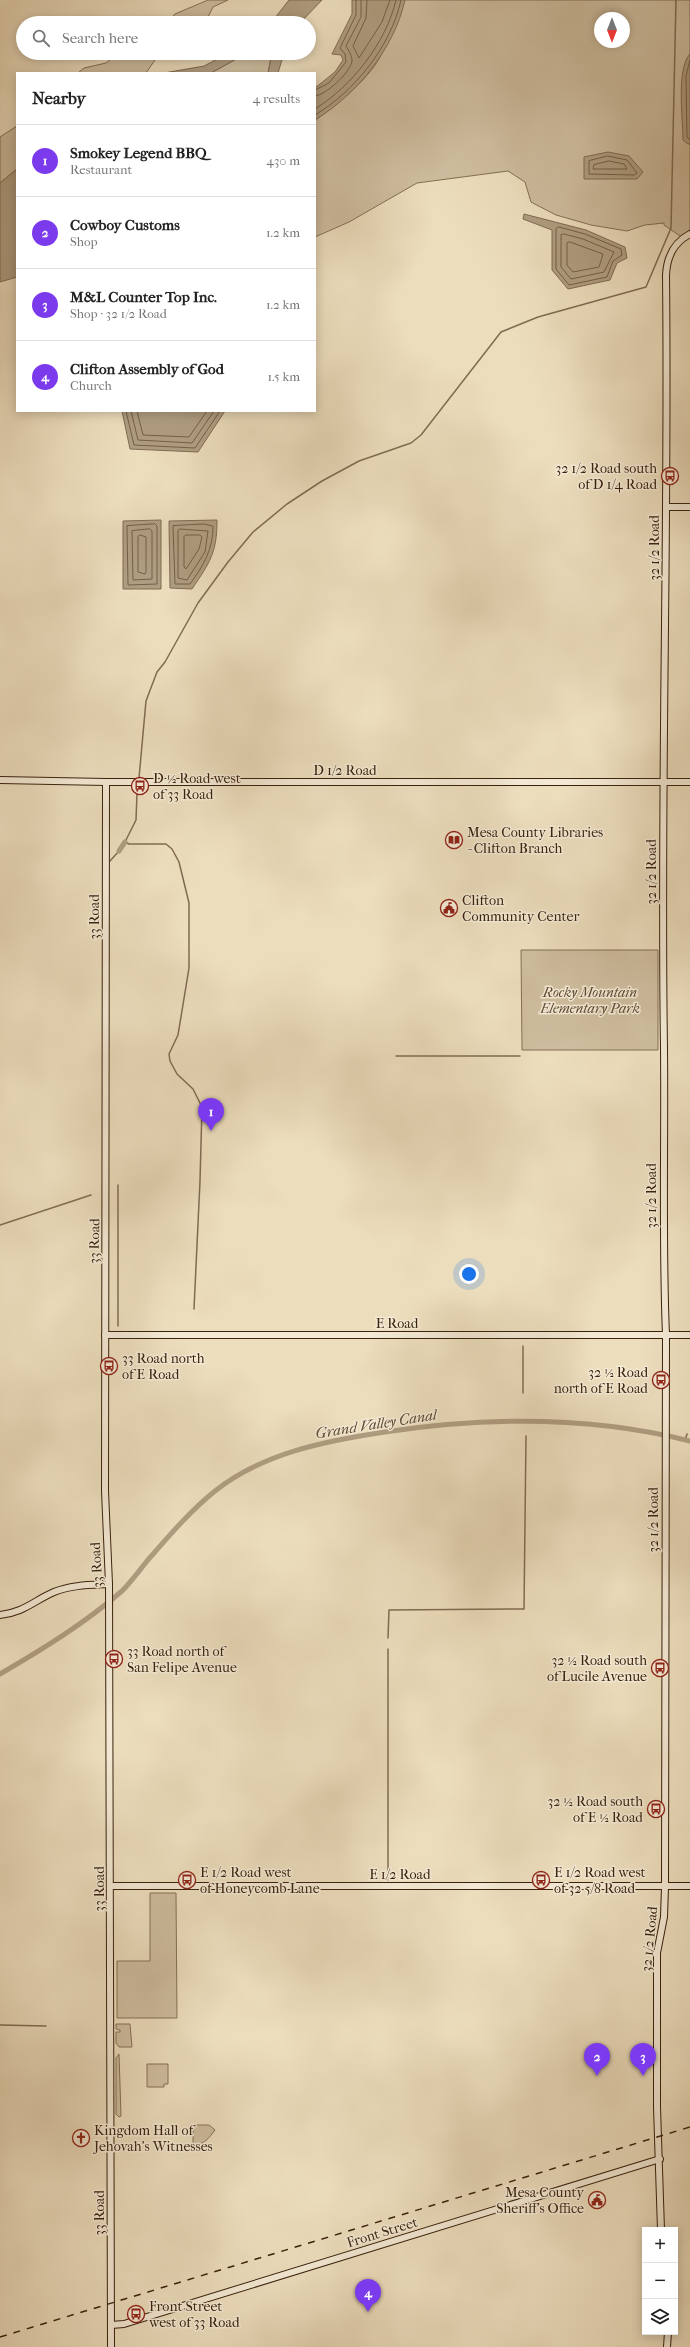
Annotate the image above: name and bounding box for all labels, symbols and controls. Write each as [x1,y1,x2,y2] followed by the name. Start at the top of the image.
[594,12,630,48] north arrow
[16,16,316,60] search box
[30,27,52,49] icon: search
[62,29,138,47] text: Search here
[32,88,86,108] text: Nearby
[253,91,300,106] text: 4 results
[70,144,207,162] text: Smokey Legend BBQ
[43,153,47,168] text: 1
[266,153,300,168] text: 430 m
[70,162,132,177] text: Restaurant
[70,216,180,234] text: Cowboy Customs
[42,225,48,240] text: 2
[266,225,300,240] text: 1.2 km
[70,234,98,249] text: Shop
[70,288,217,306] text: M&L Counter Top Inc.
[42,297,48,312] text: 3
[266,297,300,312] text: 1.2 km
[70,306,167,321] text: Shop · 32 1/2 Road
[70,360,224,378] text: Clifton Assembly of God
[41,369,49,384] text: 4
[267,369,300,384] text: 1.5 km
[70,378,112,393] text: Church
[555,460,657,493] place label: 32 1/2 Road south of D 1/4 Road
[660,466,680,486] bus stop icon: 32 1/2 Road south of D 1/4 Road
[646,515,663,581] street label: 32 1/2 Road
[313,762,377,779] street label: D 1/2 Road
[153,770,241,803] place label: D ½ Road west of 33 Road
[130,776,150,796] bus stop icon: D ½ Road west of 33 Road
[467,824,603,857] place label: Mesa County Libraries - Clifton Branch
[444,830,464,850] library icon: Mesa County Libraries - Clifton Branch
[643,839,660,905] street label: 32 1/2 Road
[462,892,579,925] place label: Clifton Community Center
[86,894,103,940] street label: 33 Road
[439,898,459,918] public building icon: Clifton Community Center
[539,984,640,1017] park label: Rocky Mountain Elementary Park
[198,1098,224,1131] pin: 1
[643,1163,660,1229] street label: 32 1/2 Road
[86,1218,103,1264] street label: 33 Road
[459,1264,479,1284] your location
[376,1315,419,1332] street label: E Road
[122,1350,205,1383] place label: 33 Road north of E Road
[99,1356,119,1376] bus stop icon: 33 Road north of E Road
[554,1364,648,1397] place label: 32 ½ Road north of E Road
[651,1370,671,1390] bus stop icon: 32 ½ Road north of E Road
[314,1405,440,1442] water label: Grand Valley Canal
[645,1487,662,1553] street label: 32 1/2 Road
[87,1541,106,1588] street label: 33 Road
[127,1643,237,1676] place label: 33 Road north of San Felipe Avenue
[104,1649,124,1669] bus stop icon: 33 Road north of San Felipe Avenue
[547,1652,647,1685] place label: 32 ½ Road south of Lucile Avenue
[650,1658,670,1678] bus stop icon: 32 ½ Road south of Lucile Avenue
[547,1793,643,1826] place label: 32 ½ Road south of E ½ Road
[646,1799,666,1819] bus stop icon: 32 ½ Road south of E ½ Road
[200,1864,320,1897] place label: E 1/2 Road west of Honeycomb Lane
[554,1864,646,1897] place label: E 1/2 Road west of 32 5/8 Road
[91,1866,108,1912] street label: 33 Road
[369,1866,431,1883] street label: E 1/2 Road
[177,1870,197,1890] bus stop icon: E 1/2 Road west of Honeycomb Lane
[531,1870,551,1890] bus stop icon: E 1/2 Road west of 32 5/8 Road
[638,1905,661,1973] street label: 32 1/2 Road
[584,2043,610,2076] pin: 2
[630,2043,656,2076] pin: 3
[93,2122,213,2155] place label: Kingdom Hall of Jehovah's Witnesses
[71,2128,91,2148] church icon: Kingdom Hall of Jehovah's Witnesses
[496,2184,585,2217] place label: Mesa County Sheriff's Office
[91,2190,108,2236] street label: 33 Road
[587,2190,607,2210] public building icon: Mesa County Sheriff's Office
[345,2214,420,2251] street label: Front Street
[642,2227,678,2335] map controls
[642,2227,678,2263] button: +
[642,2263,678,2299] button: −
[355,2279,381,2312] pin: 4
[148,2298,240,2331] place label: Front Street west of 33 Road
[642,2299,678,2335] button: layers
[126,2304,146,2324] bus stop icon: Front Street west of 33 Road

